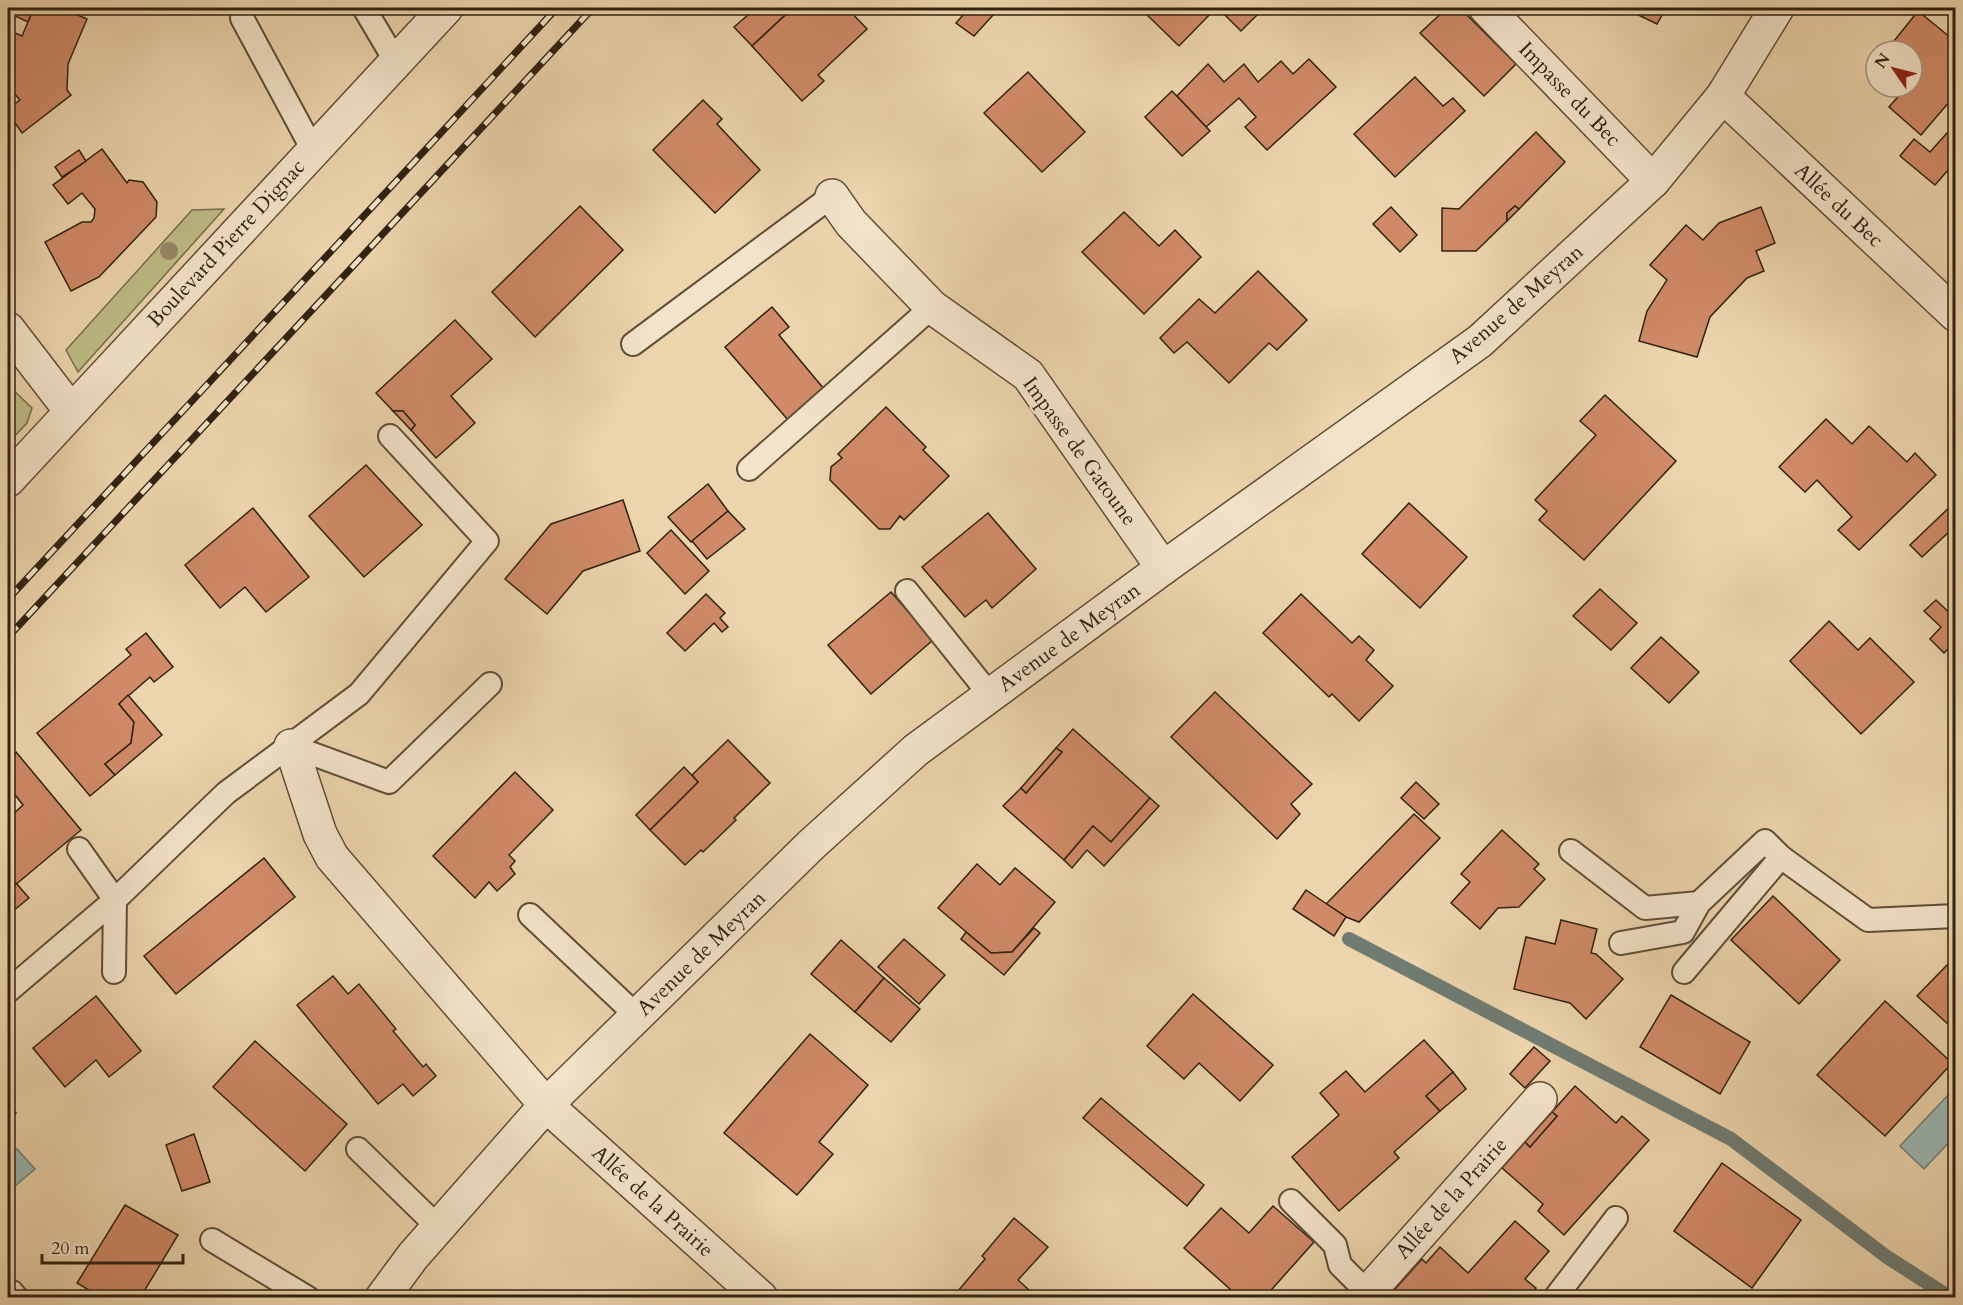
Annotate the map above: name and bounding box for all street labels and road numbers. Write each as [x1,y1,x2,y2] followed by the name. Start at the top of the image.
[1512,35,1627,153] street label: Impasse du Bec
[141,153,312,334] street label: Boulevard Pierre Dignac
[1788,157,1890,254] street label: Allée du Bec
[1443,238,1590,371] street label: Avenue de Meyran
[1016,371,1143,532] street label: Impasse de Gatoune
[992,576,1146,699] street label: Avenue de Meyran
[630,884,772,1023] street label: Avenue de Meyran
[1389,1131,1514,1266] street label: Allée de la Prairie
[585,1139,720,1264] street label: Allée de la Prairie

